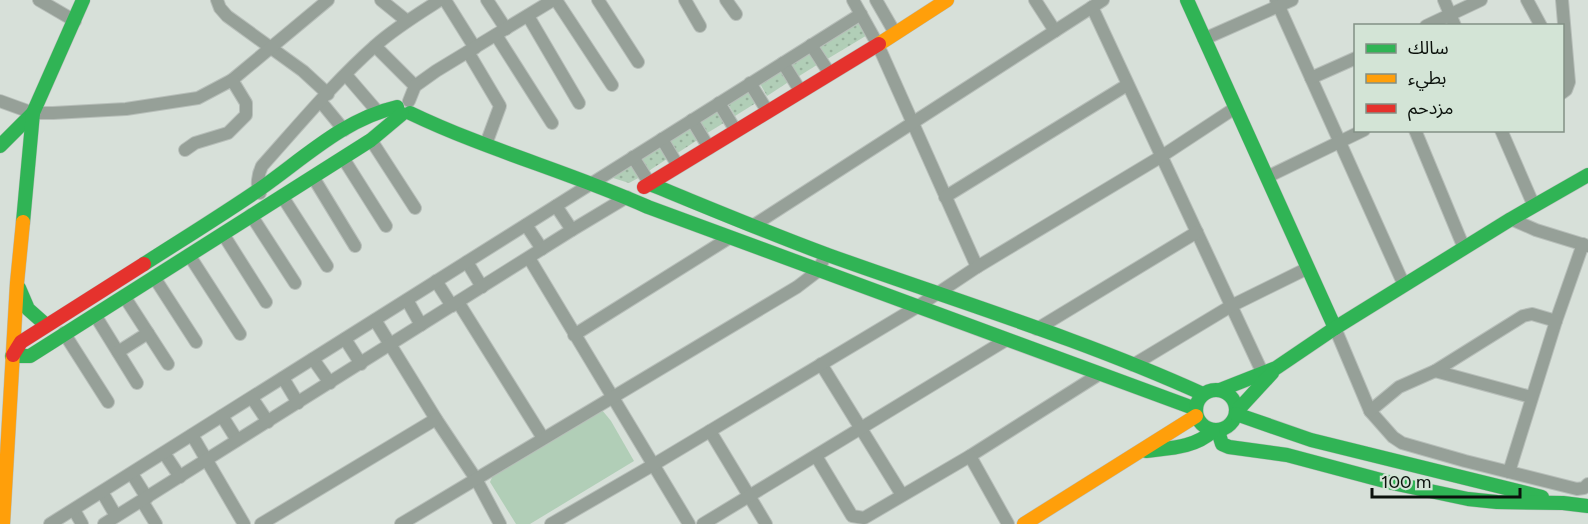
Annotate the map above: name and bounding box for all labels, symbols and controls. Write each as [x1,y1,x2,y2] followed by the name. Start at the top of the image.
[1354,24,1564,132] legend
[1408,37,1449,59] text: سالك
[1408,67,1446,91] text: بطيء
[1408,97,1453,121] text: مزدحم
[1372,461,1520,499] scale bar
[1381,471,1431,493] text: 100 m

